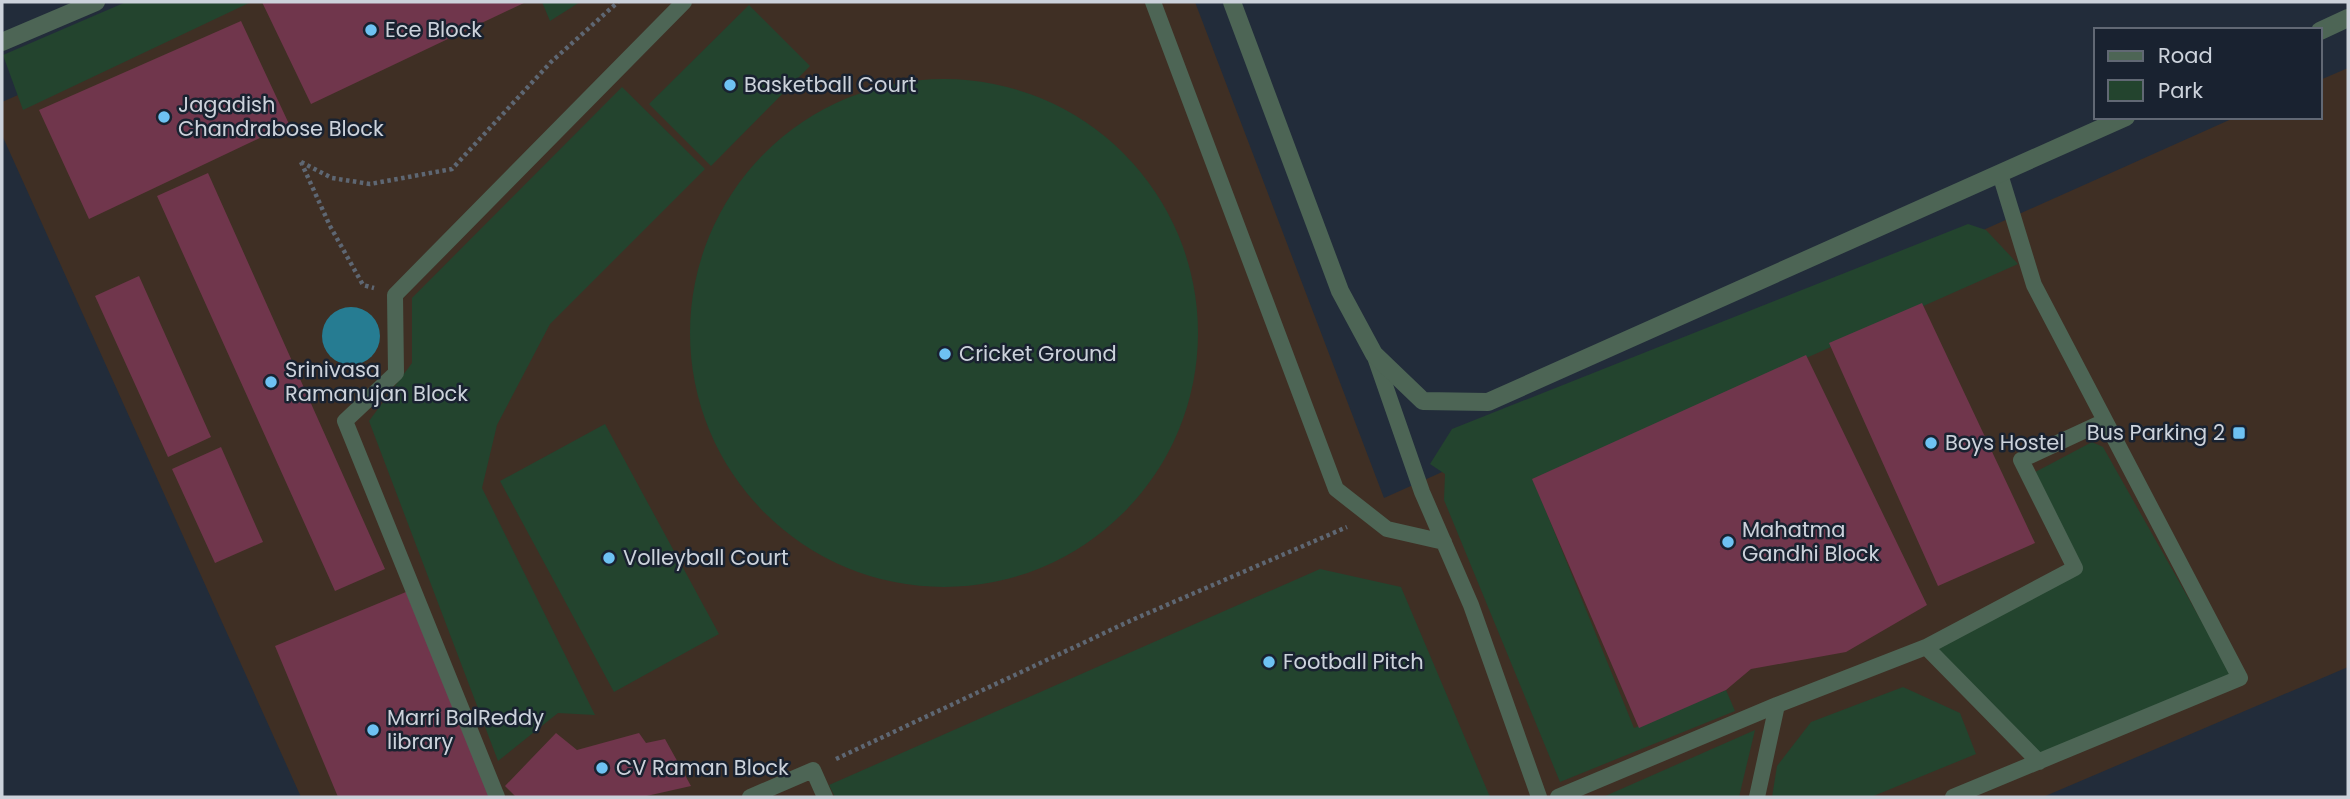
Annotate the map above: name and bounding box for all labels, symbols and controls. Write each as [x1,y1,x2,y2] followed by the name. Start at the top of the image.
[385,15,482,44] place label: Ece Block
[363,22,379,38] marker: Ece Block
[2094,28,2322,119] legend
[2158,41,2213,70] text: Road
[744,70,916,99] place label: Basketball Court
[2158,76,2203,105] text: Park
[722,77,738,93] marker: Basketball Court
[178,90,384,143] place label: Jagadish Chandrabose Block
[156,109,172,125] marker: Jagadish Chandrabose Block
[959,339,1117,368] place label: Cricket Ground
[937,346,953,362] marker: Cricket Ground
[285,355,468,408] place label: Srinivasa Ramanujan Block
[263,374,279,390] marker: Srinivasa Ramanujan Block
[2087,418,2225,447] place label: Bus Parking 2
[2231,425,2247,441] marker: Bus Parking 2
[1945,428,2064,457] place label: Boys Hostel
[1923,435,1939,451] marker: Boys Hostel
[1742,515,1880,568] place label: Mahatma Gandhi Block
[1720,534,1736,550] marker: Mahatma Gandhi Block
[623,543,789,572] place label: Volleyball Court
[601,550,617,566] marker: Volleyball Court
[1283,647,1424,676] place label: Football Pitch
[1261,654,1277,670] marker: Football Pitch
[387,703,544,756] place label: Marri BalReddy library
[365,722,381,738] marker: Marri BalReddy library
[616,753,789,782] place label: CV Raman Block
[594,760,610,776] marker: CV Raman Block

